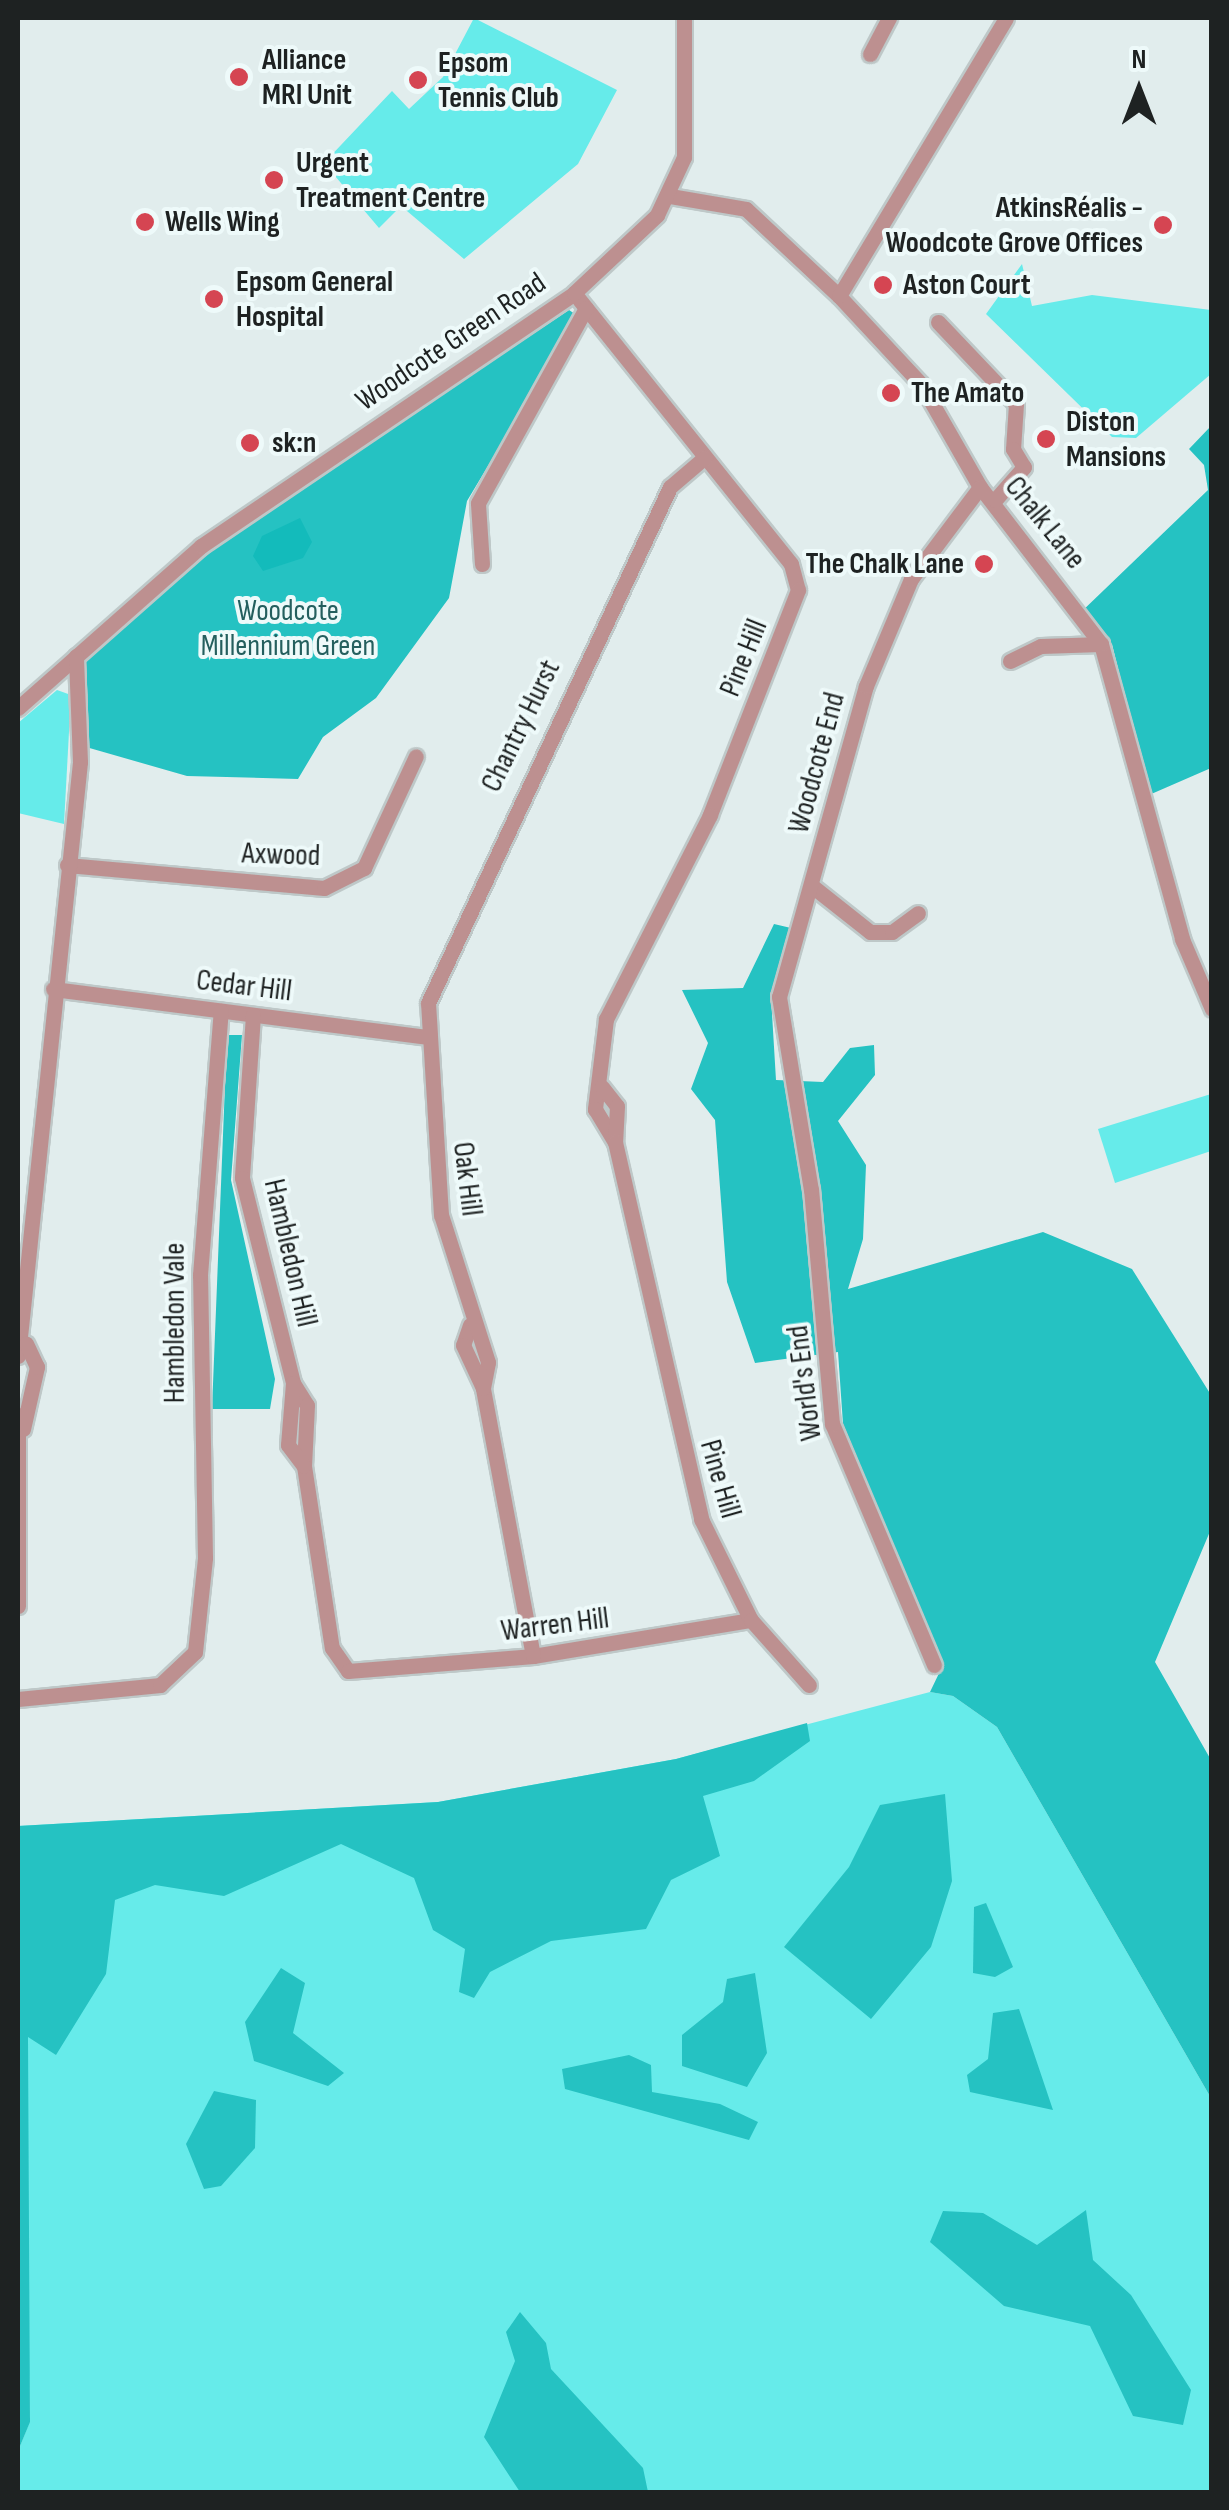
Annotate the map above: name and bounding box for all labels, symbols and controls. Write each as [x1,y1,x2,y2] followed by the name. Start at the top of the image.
[1089,40,1189,140] north arrow
[262,42,352,112] place label: Alliance MRI Unit
[1132,43,1146,76] text: N
[438,45,559,116] place label: Epsom Tennis Club
[226,64,252,90] marker: Alliance MRI Unit
[407,69,429,91] marker: Epsom Tennis Club
[296,145,485,216] place label: Urgent Treatment Centre
[261,167,287,193] marker: Urgent Treatment Centre
[885,190,1143,260] place label: AtkinsRéalis - Woodcote Grove Offices
[165,204,280,240] place label: Wells Wing
[134,211,156,233] marker: Wells Wing
[1152,214,1174,236] marker: AtkinsRéalis - Woodcote Grove Offices
[236,264,393,334] place label: Epsom General Hospital
[349,265,553,419] street label: Woodcote Green Road
[903,267,1031,303] place label: Aston Court
[872,274,894,296] marker: Aston Court
[201,286,227,312] marker: Epsom General Hospital
[911,375,1024,411] place label: The Amato
[880,382,902,404] marker: The Amato
[1066,404,1166,474] place label: Diston Mansions
[272,425,316,461] place label: sk:n
[1035,428,1057,450] marker: Diston Mansions
[237,430,263,456] marker: sk:n
[997,470,1093,576] street label: Chalk Lane
[805,546,964,582] place label: The Chalk Lane
[973,553,995,575] marker: The Chalk Lane
[201,593,375,664] park label: Woodcote Millennium Green
[712,614,776,702] street label: Pine Hill
[474,654,568,798] street label: Chantry Hurst
[781,689,853,837] street label: Woodcote End
[241,836,321,874] street label: Axwood
[194,962,294,1010] street label: Cedar Hill
[445,1140,489,1218] street label: Oak Hill
[256,1176,324,1330] street label: Hambledon Hill
[157,1243,193,1403] street label: Hambledon Vale
[780,1323,830,1443] street label: World's End
[692,1436,748,1522] street label: Pine Hill
[499,1601,611,1649] street label: Warren Hill

